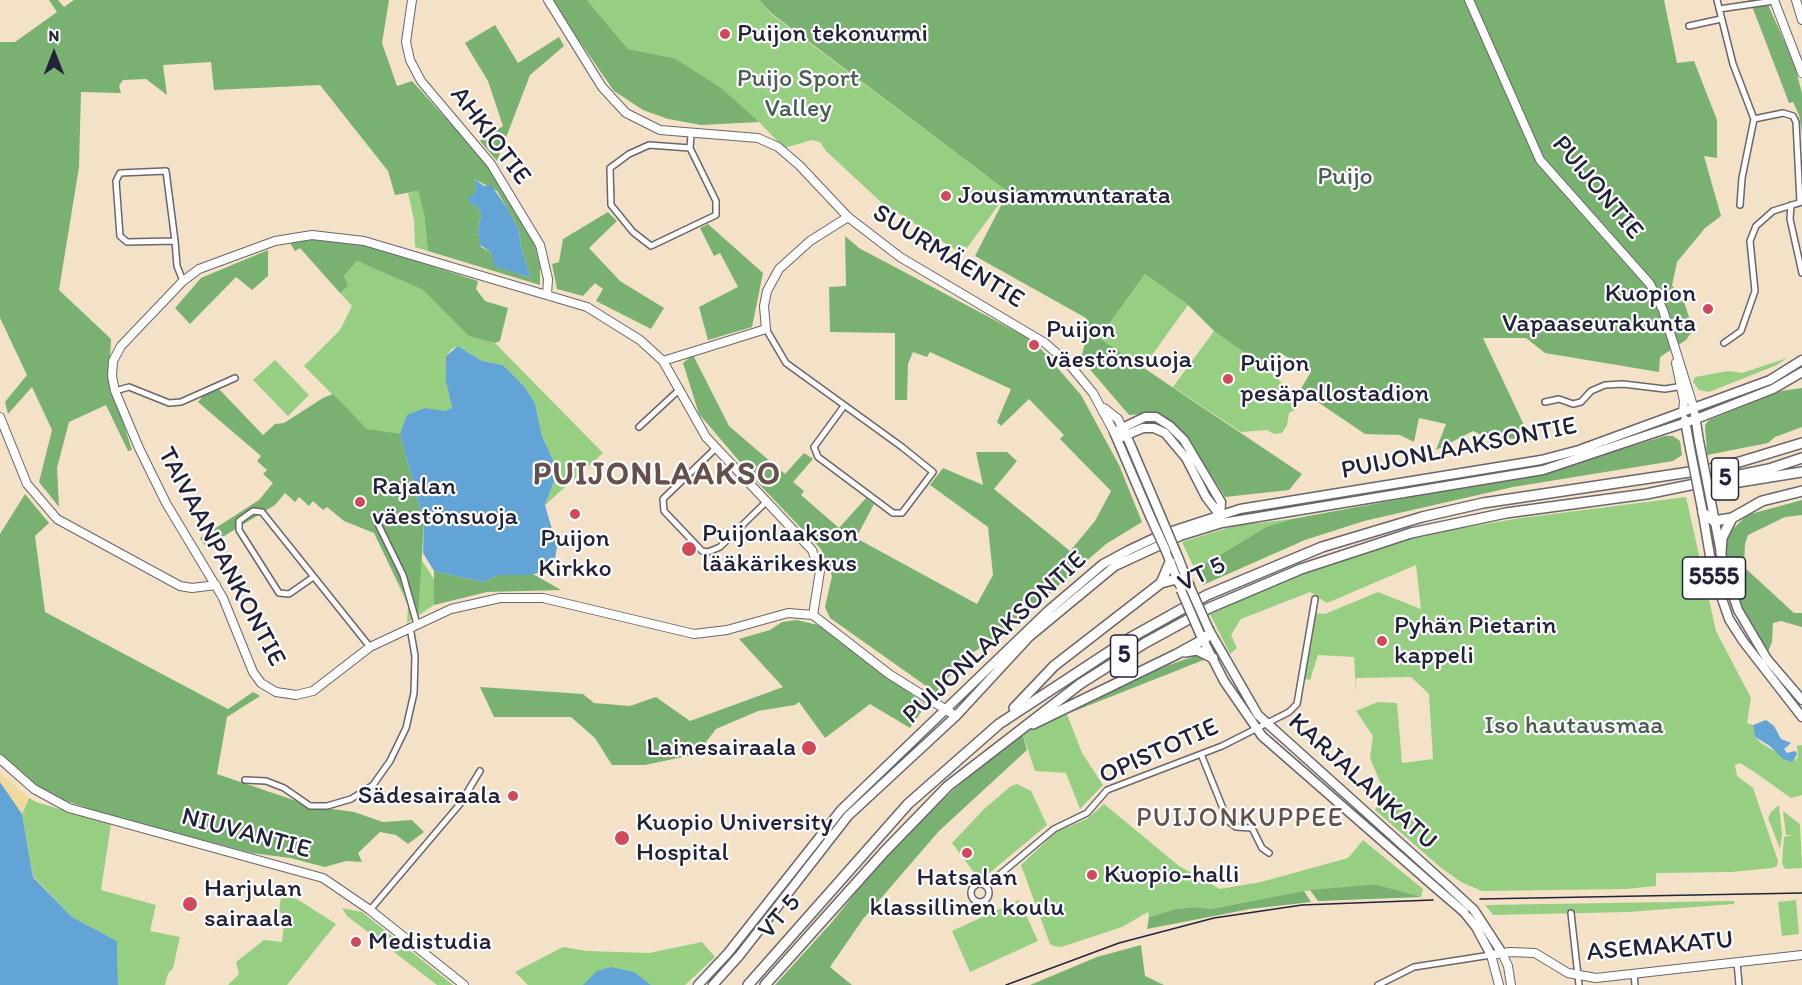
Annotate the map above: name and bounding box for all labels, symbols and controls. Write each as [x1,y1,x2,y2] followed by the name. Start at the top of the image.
[737,18,928,50] place label: Puijon tekonurmi
[24,24,84,84] north arrow
[49,26,59,45] text: N
[718,27,732,41] marker: Puijon tekonurmi
[737,63,859,124] park label: Puijo Sport Valley
[443,81,537,191] street label: AHKIOTIE
[1545,130,1649,246] street label: PUIJONTIE
[1317,161,1373,193] park label: Puijo
[958,180,1171,212] place label: Jousiammuntarata
[939,189,953,203] marker: Jousiammuntarata
[866,198,1030,316] street label: SUURMÄENTIE
[1502,278,1696,340] place label: Kuopion Vapaaseurakunta
[1701,302,1715,316] marker: Kuopion Vapaaseurakunta
[1046,314,1192,376] place label: Puijon väestönsuoja
[1027,338,1041,352] marker: Puijon väestönsuoja
[1240,348,1429,410] place label: Puijon pesäpallostadion
[1221,372,1235,386] marker: Puijon pesäpallostadion
[1338,411,1580,487] street label: PUIJONLAAKSONTIE
[150,442,292,672] street label: TAIVAANPANKONTIE
[535,457,779,495] district label: PUIJONLAAKSO
[1712,458,1738,500] road number: 5
[372,471,518,532] place label: Rajalan väestönsuoja
[353,495,367,509] marker: Rajalan väestönsuoja
[568,507,582,521] marker: Puijon Kirkko
[702,518,858,580] place label: Puijonlaakson lääkärikeskus
[538,523,612,584] place label: Puijon Kirkko
[680,540,698,558] marker: Puijonlaakson lääkärikeskus
[897,545,1093,731] street label: PUIJONLAAKSONTIE
[1173,550,1231,600] street label: VT 5
[1682,557,1746,599] road number: 5555
[1394,610,1557,672] place label: Pyhän Pietarin kappeli
[1375,634,1389,648] marker: Pyhän Pietarin kappeli
[1110,635,1138,677] road number: 5
[1281,707,1443,857] street label: KARJALANKATU
[1484,710,1664,742] park label: Iso hautausmaa
[1095,712,1223,792] street label: OPISTOTIE
[646,732,796,764] place label: Lainesairaala
[800,739,818,757] marker: Lainesairaala
[358,780,501,812] place label: Sädesairaala
[506,789,520,803] marker: Sädesairaala
[178,802,314,866] street label: NIUVANTIE
[1138,803,1342,835] district label: PUIJONKUPPEE
[636,807,833,868] place label: Kuopio University Hospital
[613,829,631,847] marker: Kuopio University Hospital
[960,846,974,860] marker: Hatsalan klassillinen koulu
[1104,859,1239,891] place label: Kuopio-halli
[870,862,1064,924] place label: Hatsalan klassillinen koulu
[1085,868,1099,882] marker: Kuopio-halli
[204,873,302,934] place label: Harjulan sairaala
[752,888,808,946] street label: VT 5
[181,895,199,913] marker: Harjulan sairaala
[1585,925,1735,969] street label: ASEMAKATU
[368,926,491,958] place label: Medistudia
[349,935,363,949] marker: Medistudia

